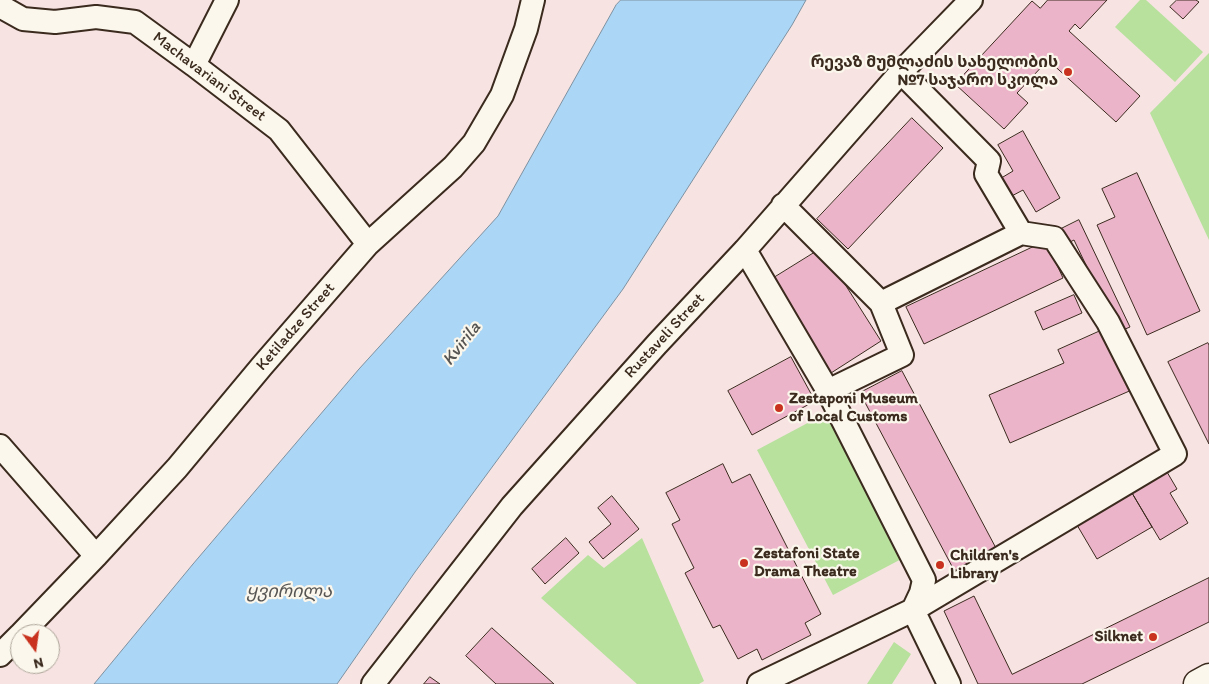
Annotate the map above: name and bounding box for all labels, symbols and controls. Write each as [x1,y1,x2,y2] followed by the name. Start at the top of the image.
[149,28,269,126] street label: Machavariani Street
[811,53,1058,91] place label: რევაზ მუმლაძის სახელობის №7 საჯარო სკოლა
[1062,66,1074,78] marker: რევაზ მუმლაძის სახელობის №7 საჯარო სკოლა
[253,279,339,375] street label: Ketiladze Street
[621,290,709,382] street label: Rustaveli Street
[438,318,486,370] water label: Kvirila
[789,389,918,427] place label: Zestaponi Museum of Local Customs
[773,402,785,414] marker: Zestaponi Museum of Local Customs
[754,544,860,582] place label: Zestafoni State Drama Theatre
[950,546,1019,584] place label: Children's Library
[738,557,750,569] marker: Zestafoni State Drama Theatre
[934,559,946,571] marker: Children's Library
[246,581,332,603] water label: ყვირილა
[10,624,60,674] north arrow
[1095,627,1143,647] place label: Silknet
[1147,631,1159,643] marker: Silknet
[32,654,45,672] text: N

